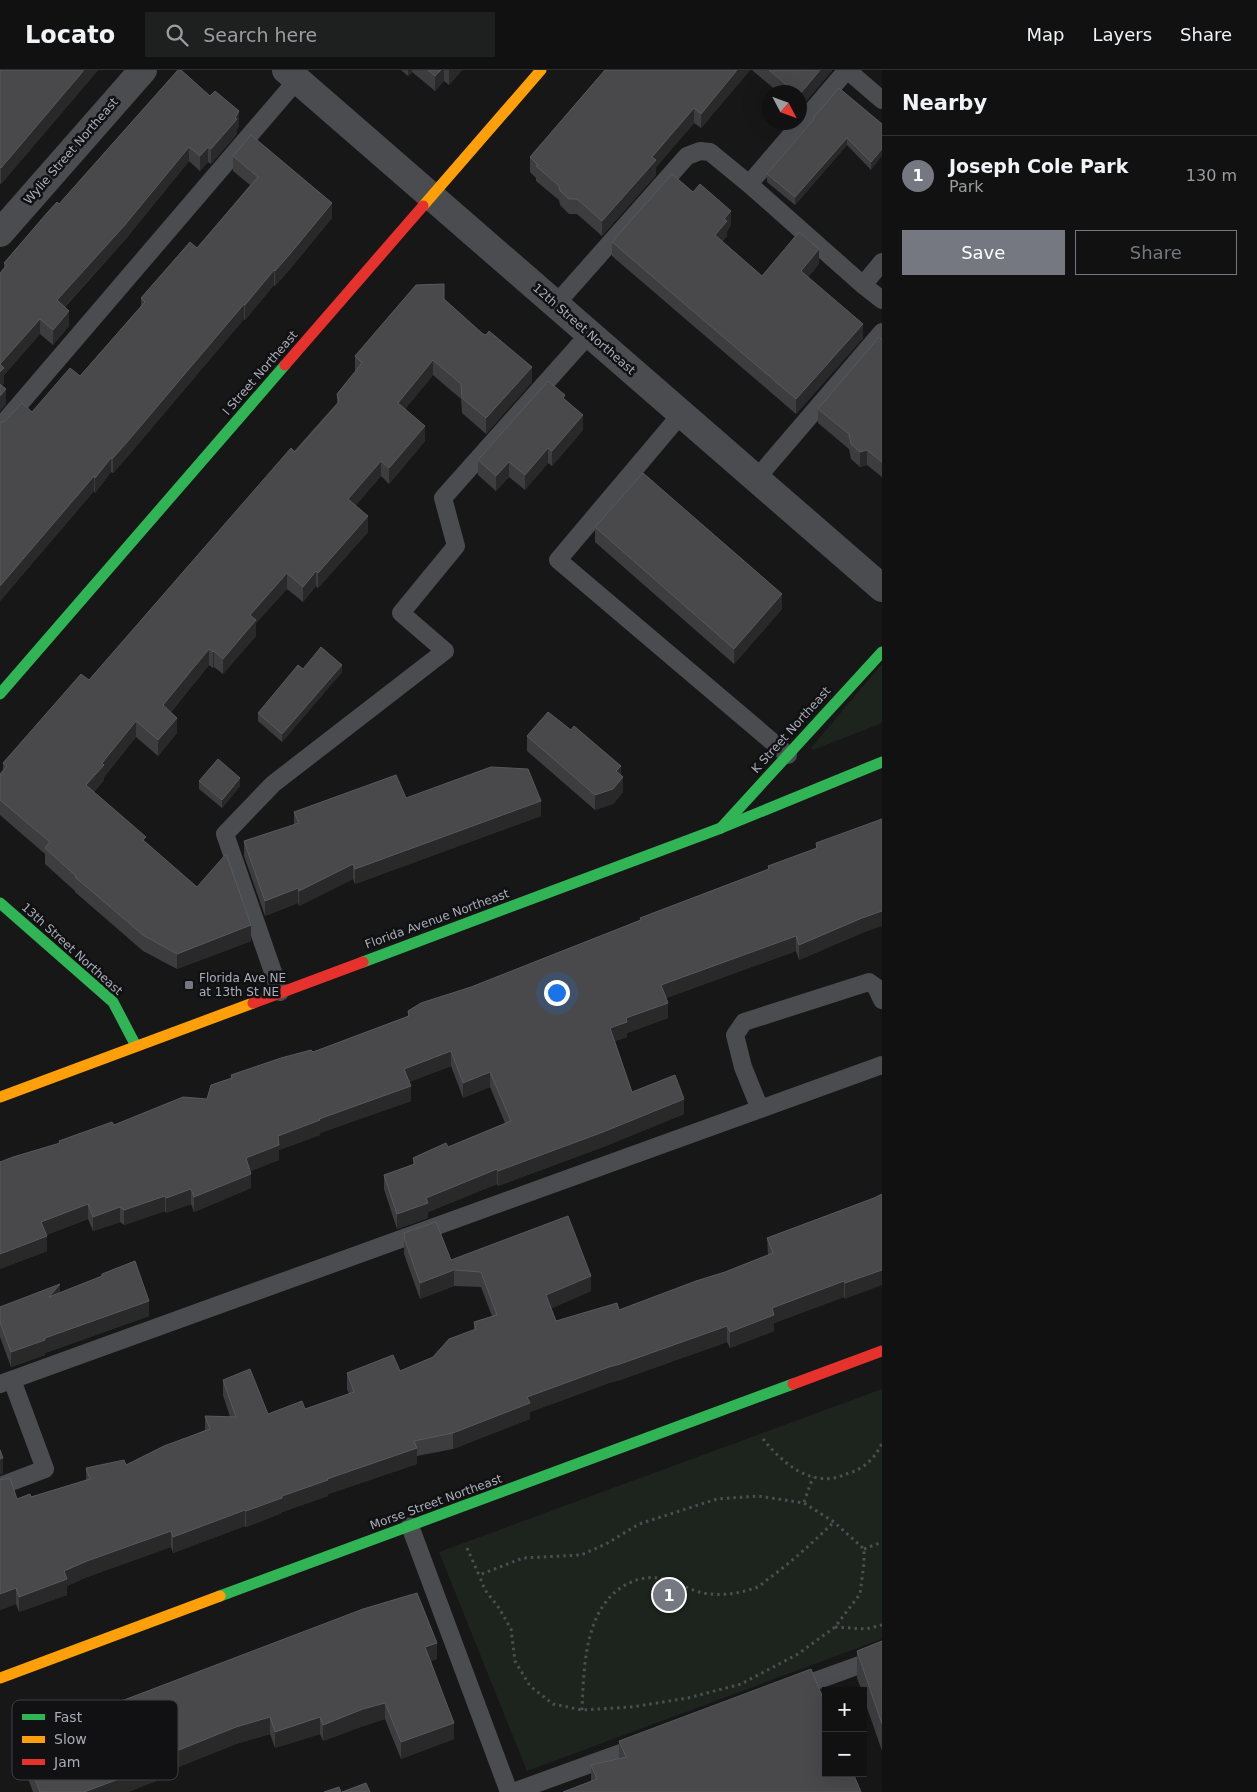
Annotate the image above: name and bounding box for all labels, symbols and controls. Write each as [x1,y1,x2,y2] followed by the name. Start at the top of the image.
[145,12,495,57] search box
[25,21,115,49] text: Locato
[163,21,191,49] icon: search
[203,24,317,46] text: Search here
[1026,24,1064,45] text: Map
[1092,24,1152,45] text: Layers
[1180,24,1232,45] text: Share
[762,85,807,130] north arrow
[902,91,987,115] text: Nearby
[21,95,121,207] street label: Wylie Street Northeast
[949,155,1128,177] text: Joseph Cole Park
[912,166,924,185] text: 1
[1186,166,1237,185] text: 130 m
[949,177,984,196] text: Park
[902,230,1065,275] button: Save
[1075,230,1237,275] button: Share
[530,281,638,377] street label: 12th Street Northeast
[220,328,301,418] street label: I Street Northeast
[749,684,834,776] street label: K Street Northeast
[363,886,511,952] street label: Florida Avenue Northeast
[19,900,126,998] street label: 13th Street Northeast
[199,971,286,999] place label: Florida Ave NE at 13th St NE
[183,979,195,991] marker: Florida Ave NE at 13th St NE
[544,980,570,1006] your location
[368,1471,504,1532] street label: Morse Street Northeast
[653,1576,685,1614] pin: 1
[822,1687,867,1777] map controls
[822,1687,867,1732] button: +
[12,1700,178,1780] legend
[54,1709,83,1725] text: Fast
[54,1731,87,1747] text: Slow
[822,1732,867,1777] button: −
[53,1754,80,1770] text: Jam

